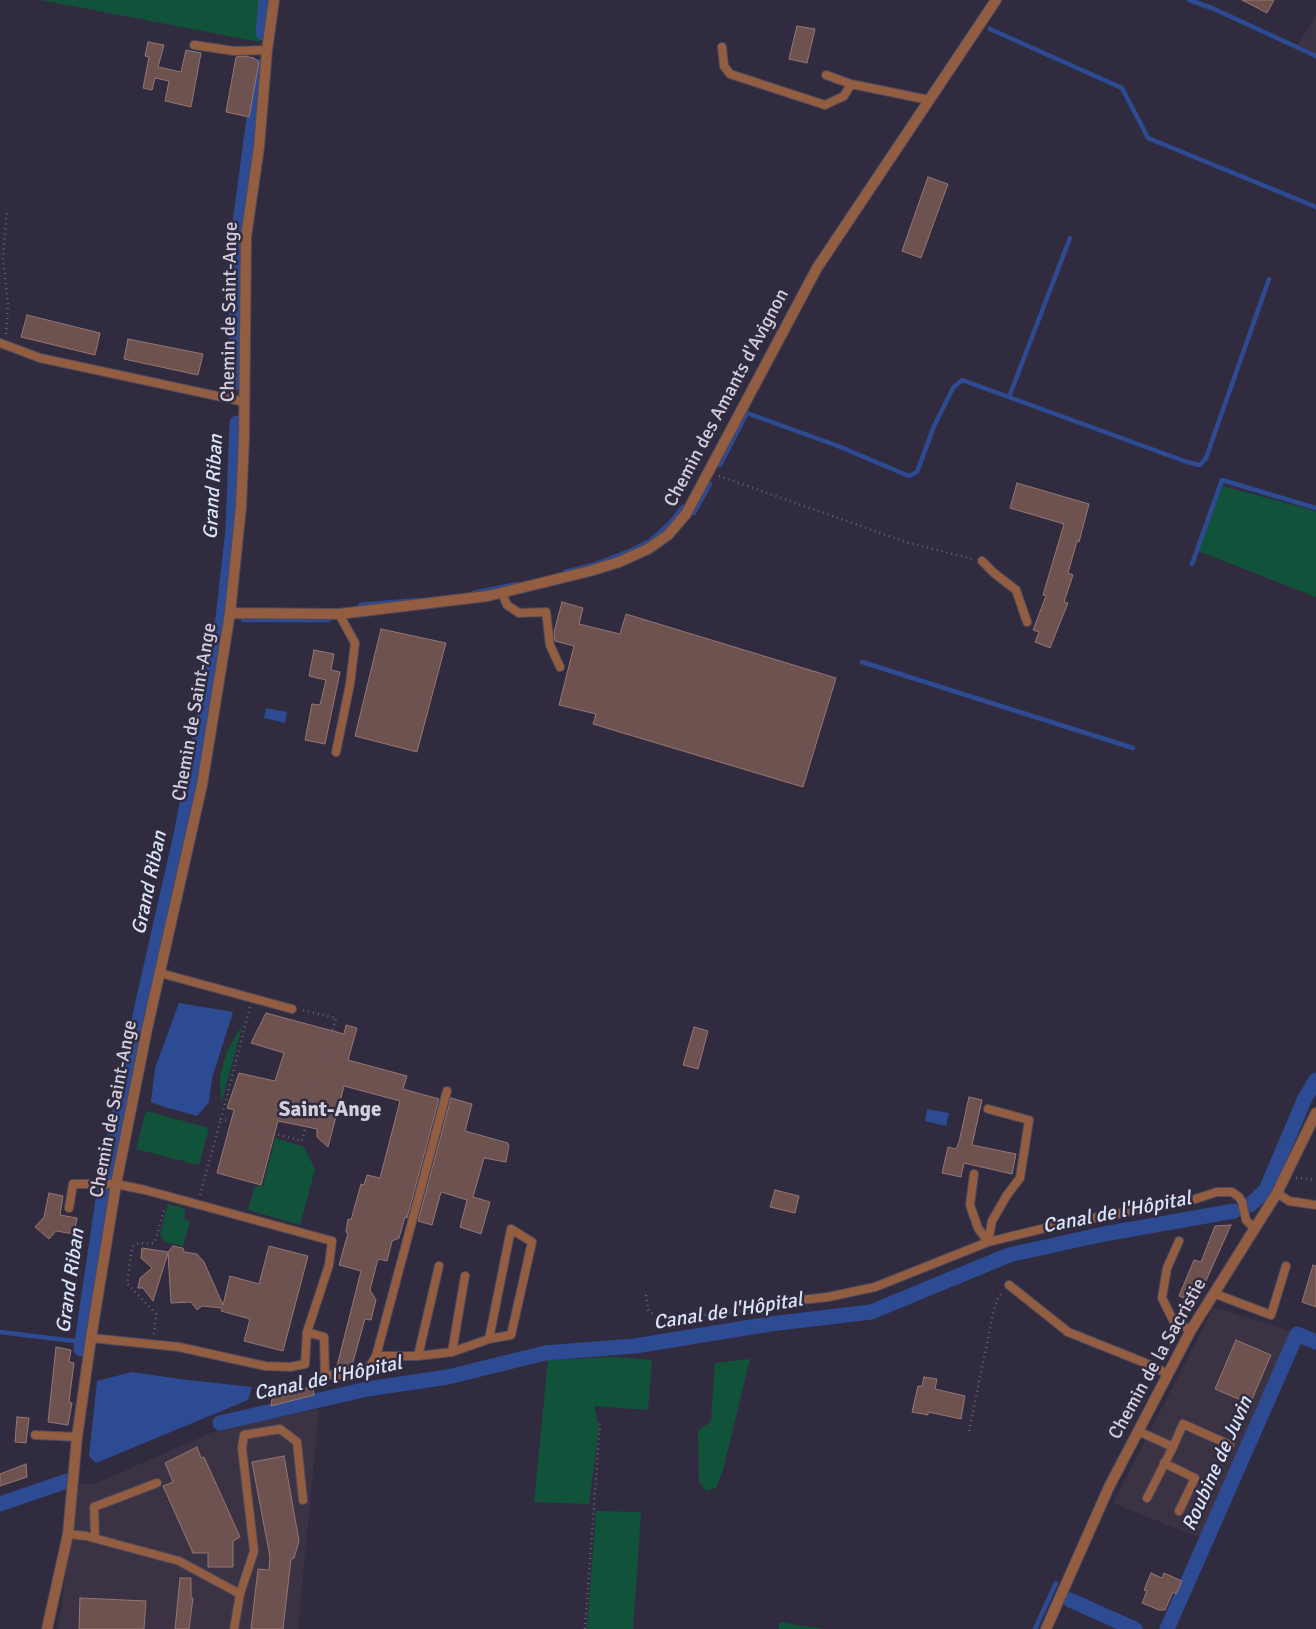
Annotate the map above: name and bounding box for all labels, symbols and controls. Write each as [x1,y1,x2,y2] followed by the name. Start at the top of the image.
[217,222,243,402] street label: Chemin de Saint-Ange
[660,285,794,511] street label: Chemin des Amants d'Avignon
[199,434,229,540] water label: Grand Riban
[168,621,222,803] street label: Chemin de Saint-Ange
[127,829,173,937] water label: Grand Riban
[86,1018,142,1200] street label: Chemin de Saint-Ange
[279,1097,381,1123] district label: Saint-Ange
[1041,1187,1193,1239] water label: Canal de l'Hôpital
[52,1227,90,1335] water label: Grand Riban
[1104,1274,1212,1444] street label: Chemin de la Sacristie
[652,1288,804,1336] water label: Canal de l'Hôpital
[252,1352,404,1406] water label: Canal de l'Hôpital
[1178,1393,1258,1535] water label: Roubine de Juvin

